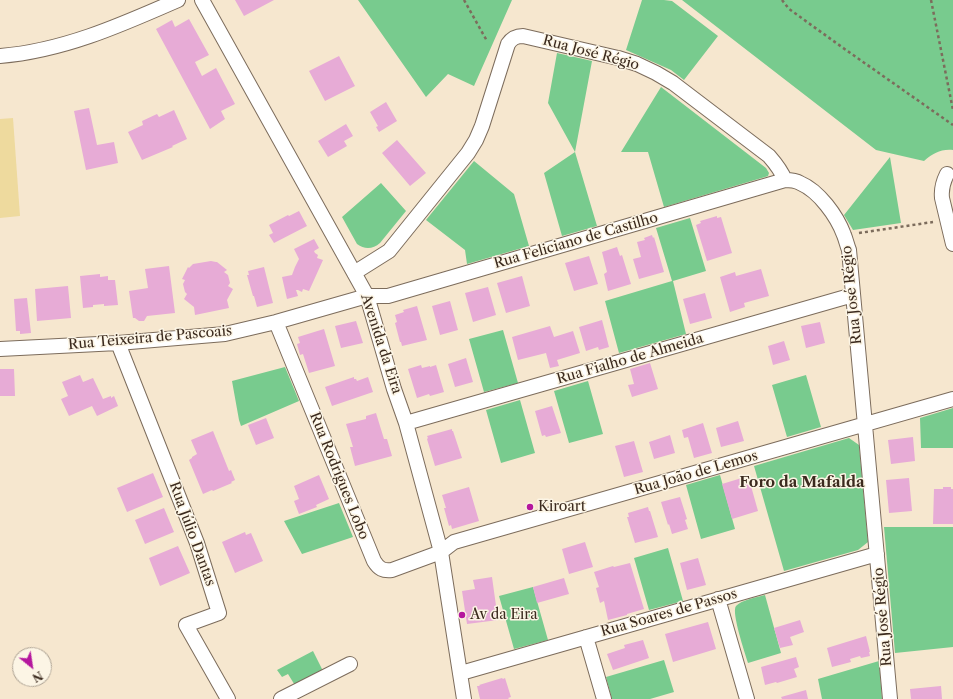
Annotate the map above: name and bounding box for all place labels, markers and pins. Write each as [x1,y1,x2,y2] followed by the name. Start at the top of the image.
[538,499,586,515] place label: Kiroart
[525,502,535,512] marker: Kiroart
[470,607,538,623] place label: Av da Eira
[457,610,467,620] marker: Av da Eira

